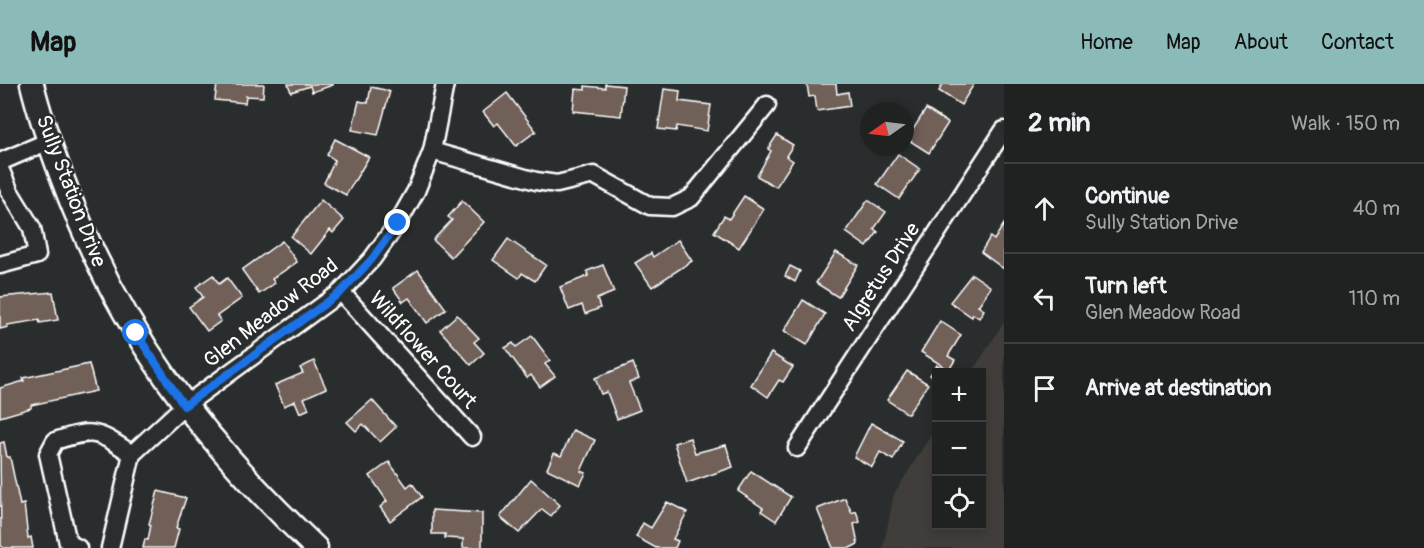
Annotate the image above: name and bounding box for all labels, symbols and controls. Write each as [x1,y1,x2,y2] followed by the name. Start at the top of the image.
[30,25,76,60] text: Map
[1080,29,1133,56] text: Home
[1166,29,1201,56] text: Map
[1234,29,1288,56] text: About
[1321,29,1394,56] text: Contact
[860,102,914,156] north arrow
[1028,107,1090,139] text: 2 min
[30,111,113,271] street label: Sully Station Drive
[1291,111,1400,136] text: Walk · 150 m
[1085,182,1169,210] text: Continue
[1028,192,1061,225] icon: ahead
[1353,196,1400,221] text: 40 m
[384,209,410,235] route end
[1085,210,1238,235] text: Sully Station Drive
[836,217,927,337] street label: Algretus Drive
[198,252,344,374] street label: Glen Meadow Road
[1085,272,1167,300] text: Turn left
[1028,282,1061,315] icon: left
[363,286,483,415] street label: Wildflower Court
[1349,286,1400,311] text: 110 m
[1085,300,1241,325] text: Glen Meadow Road
[122,319,148,345] route start
[932,368,986,530] map controls
[932,368,986,422] button: +
[1028,372,1061,405] icon: arrive
[1085,374,1271,402] text: Arrive at destination
[932,422,986,476] button: −
[932,476,986,530] button: locate

